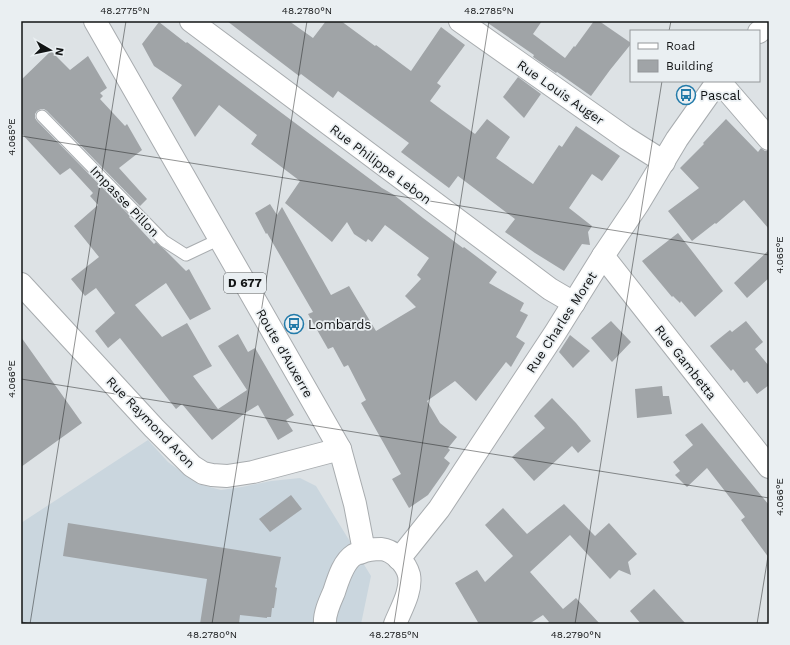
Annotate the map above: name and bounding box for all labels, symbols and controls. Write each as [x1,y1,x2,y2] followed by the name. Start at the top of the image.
[100,5,150,16] text: 48.2775°N
[282,5,332,16] text: 48.2780°N
[464,5,514,16] text: 48.2785°N
[30,30,70,70] north arrow
[630,30,760,82] legend
[666,39,695,53] text: Road
[52,46,66,57] text: N
[515,57,607,128] street label: Rue Louis Auger
[666,59,713,73] text: Building
[675,84,697,106] bus stop icon: Pascal
[700,88,741,103] place label: Pascal
[6,118,17,156] text: 4.065°E
[327,122,434,207] street label: Rue Philippe Lebon
[87,163,162,240] street label: Impasse Pillon
[774,236,785,274] text: 4.065°E
[523,268,600,376] street label: Rue Charles Moret
[224,273,266,293] road number: D 677
[253,306,316,400] street label: Route d'Auxerre
[283,313,305,335] bus stop icon: Lombards
[308,317,372,332] place label: Lombards
[652,322,720,403] street label: Rue Gambetta
[6,360,17,398] text: 4.066°E
[103,374,198,471] street label: Rue Raymond Aron
[774,478,785,516] text: 4.066°E
[187,629,237,640] text: 48.2780°N
[369,629,419,640] text: 48.2785°N
[551,629,601,640] text: 48.2790°N

